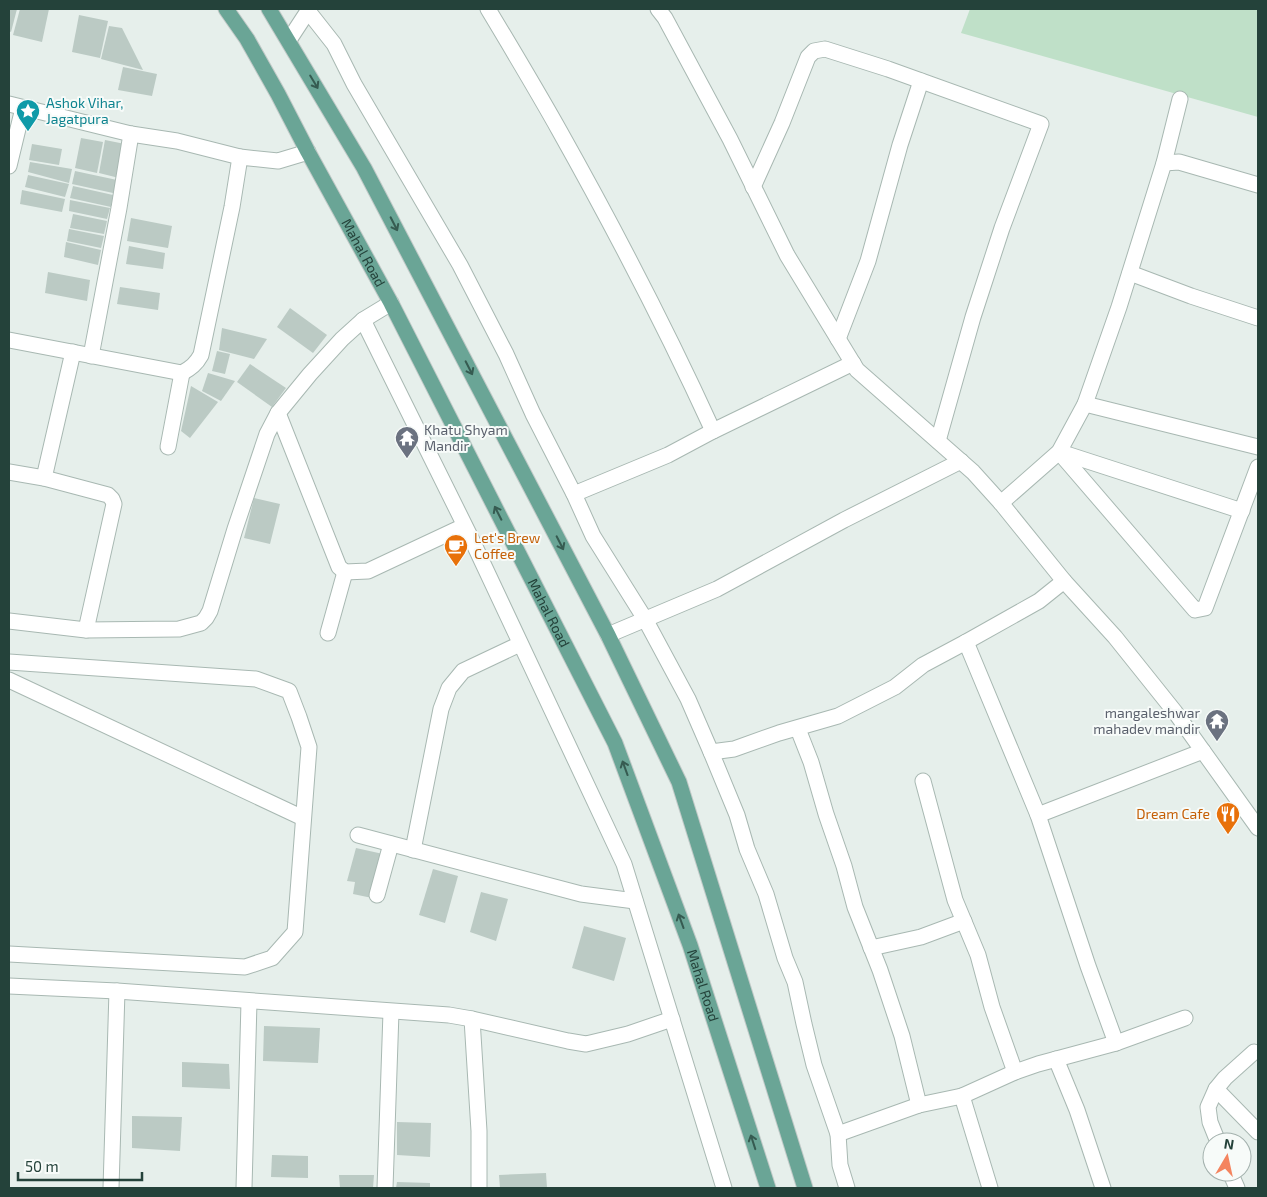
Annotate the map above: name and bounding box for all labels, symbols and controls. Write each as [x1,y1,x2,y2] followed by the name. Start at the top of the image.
[309,75,319,89] one-way arrow
[46,94,124,127] place label: Ashok Vihar, Jagatpura
[15,98,41,132] place icon: Ashok Vihar, Jagatpura
[338,216,389,289] street label: Mahal Road
[389,216,399,230] one-way arrow
[464,360,474,375] one-way arrow
[424,421,508,454] place label: Khatu Shyam Mandir
[394,425,420,459] temple icon: Khatu Shyam Mandir
[493,506,502,521] one-way arrow
[474,529,541,562] place label: Let's Brew Coffee
[443,533,469,567] cafe icon: Let's Brew Coffee
[556,535,565,550] one-way arrow
[525,575,574,650] street label: Mahal Road
[1093,704,1200,737] place label: mangaleshwar mahadev mandir
[1204,708,1230,742] temple icon: mangaleshwar mahadev mandir
[620,761,629,776] one-way arrow
[1215,801,1241,835] restaurant icon: Dream Cafe
[1136,805,1210,822] place label: Dream Cafe
[676,913,685,929] one-way arrow
[684,947,723,1024] street label: Mahal Road
[1202,1132,1252,1182] north arrow
[748,1134,757,1150] one-way arrow
[1223,1134,1235,1153] text: N
[18,1150,141,1182] scale bar
[25,1157,59,1175] text: 50 m

